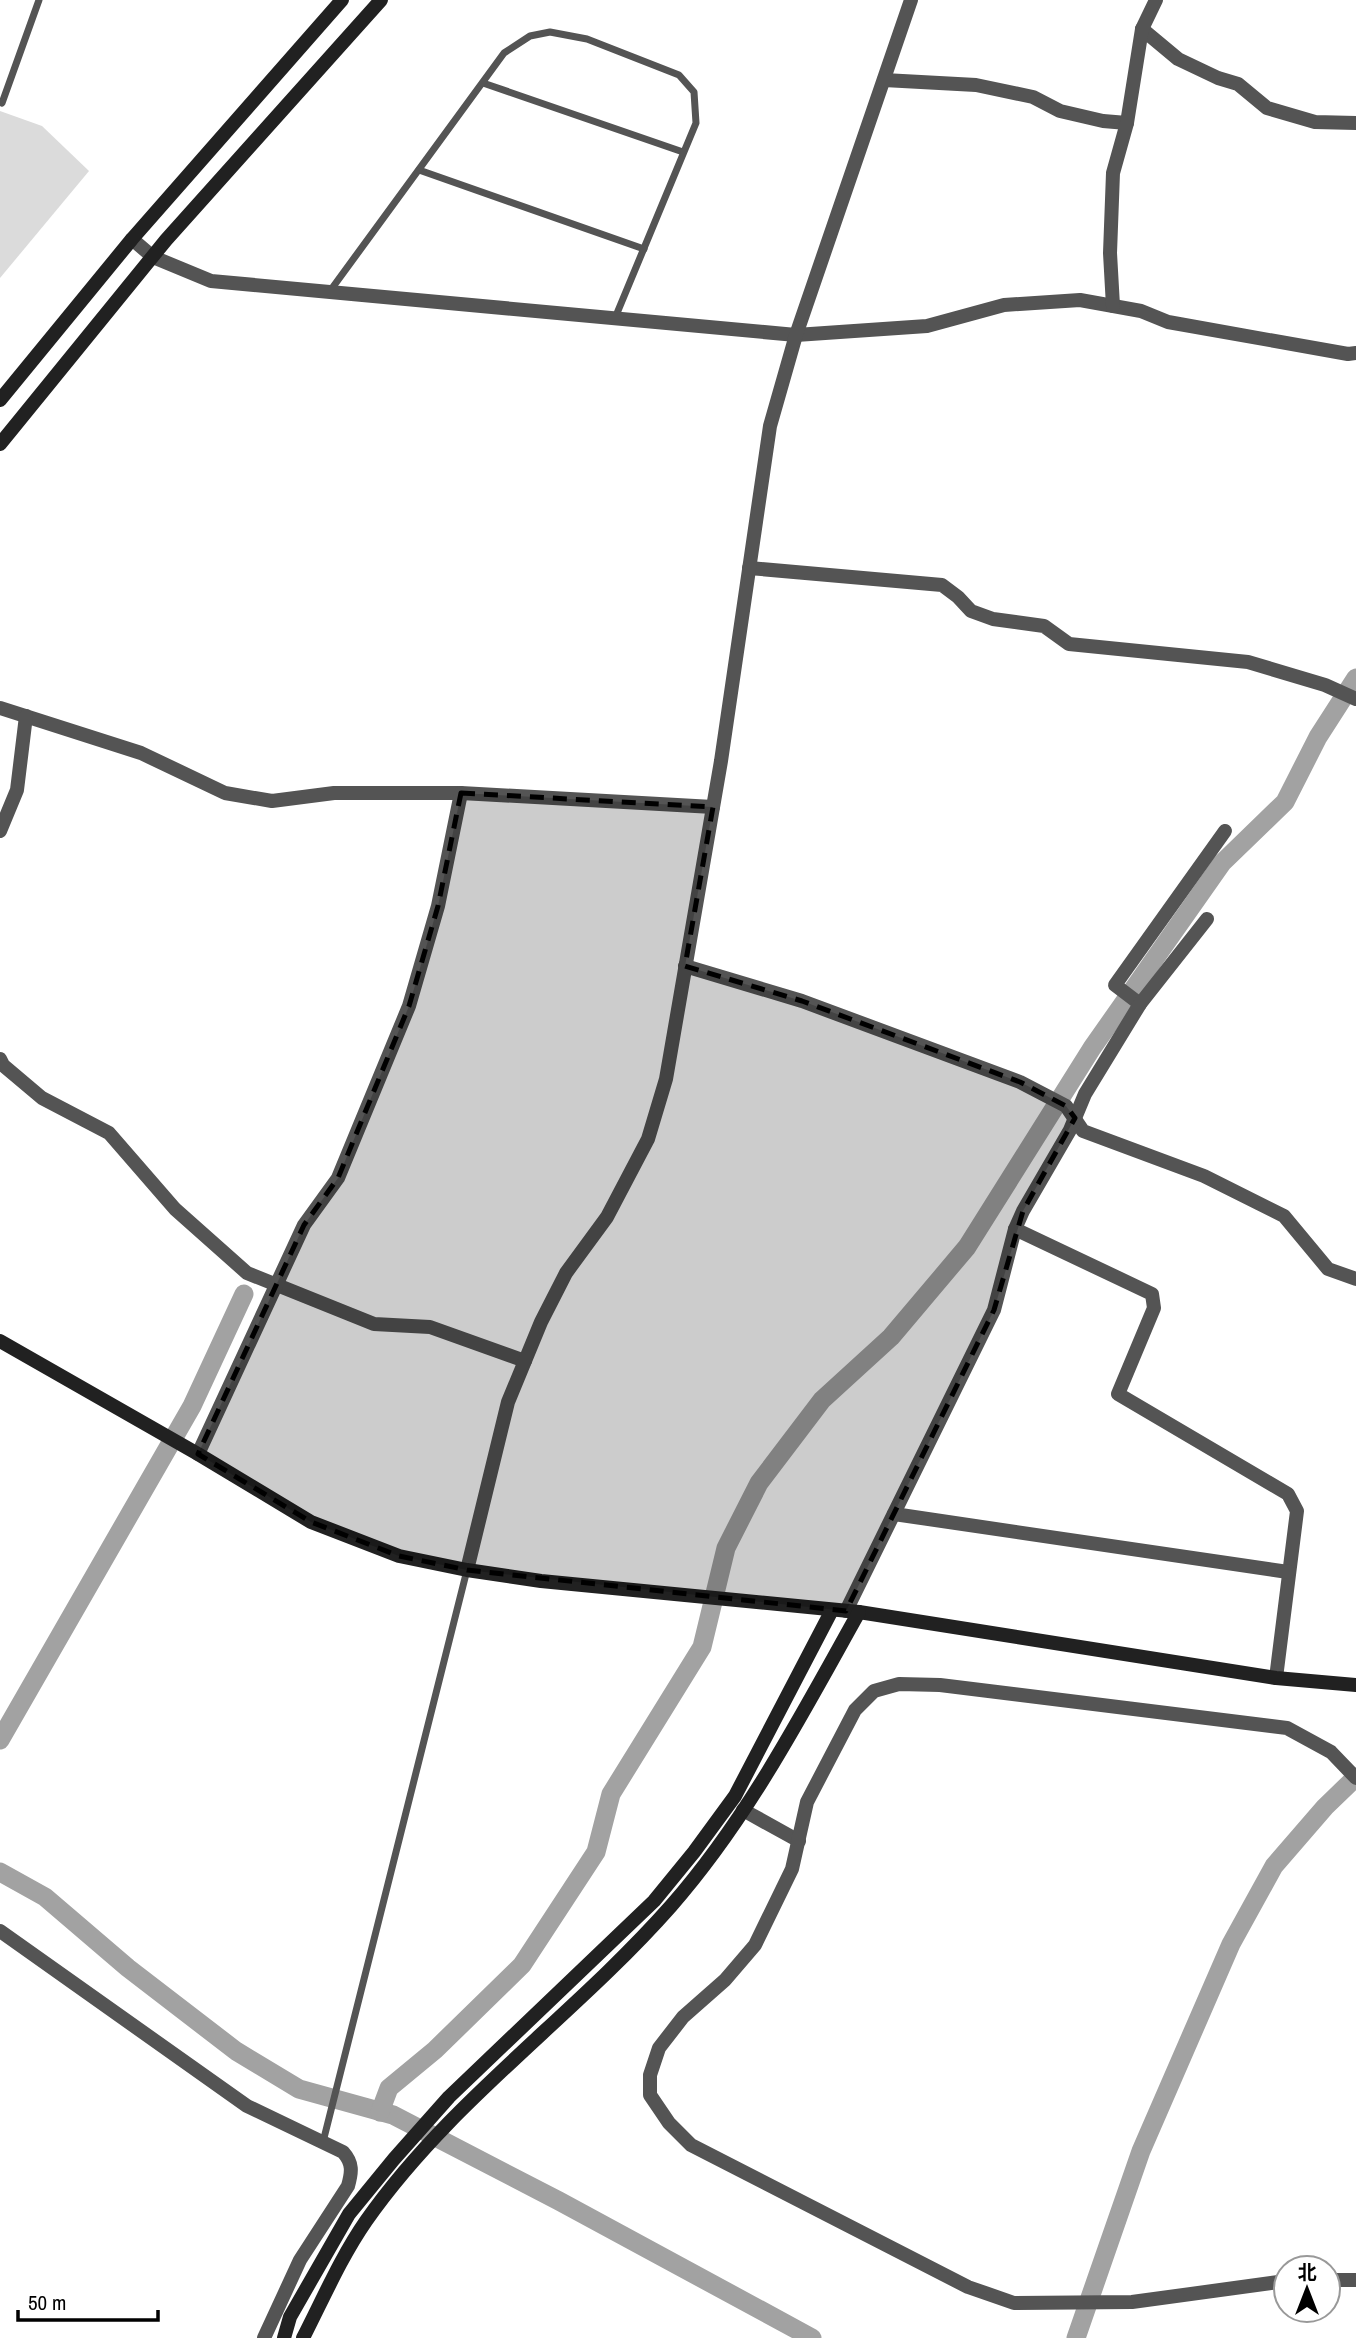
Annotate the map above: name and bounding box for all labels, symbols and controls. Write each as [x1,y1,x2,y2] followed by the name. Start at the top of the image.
[1272,2254,1342,2324] north arrow
[1297,2259,1317,2285] text: 北
[18,2278,158,2322] scale bar
[28,2288,66,2317] text: 50 m

